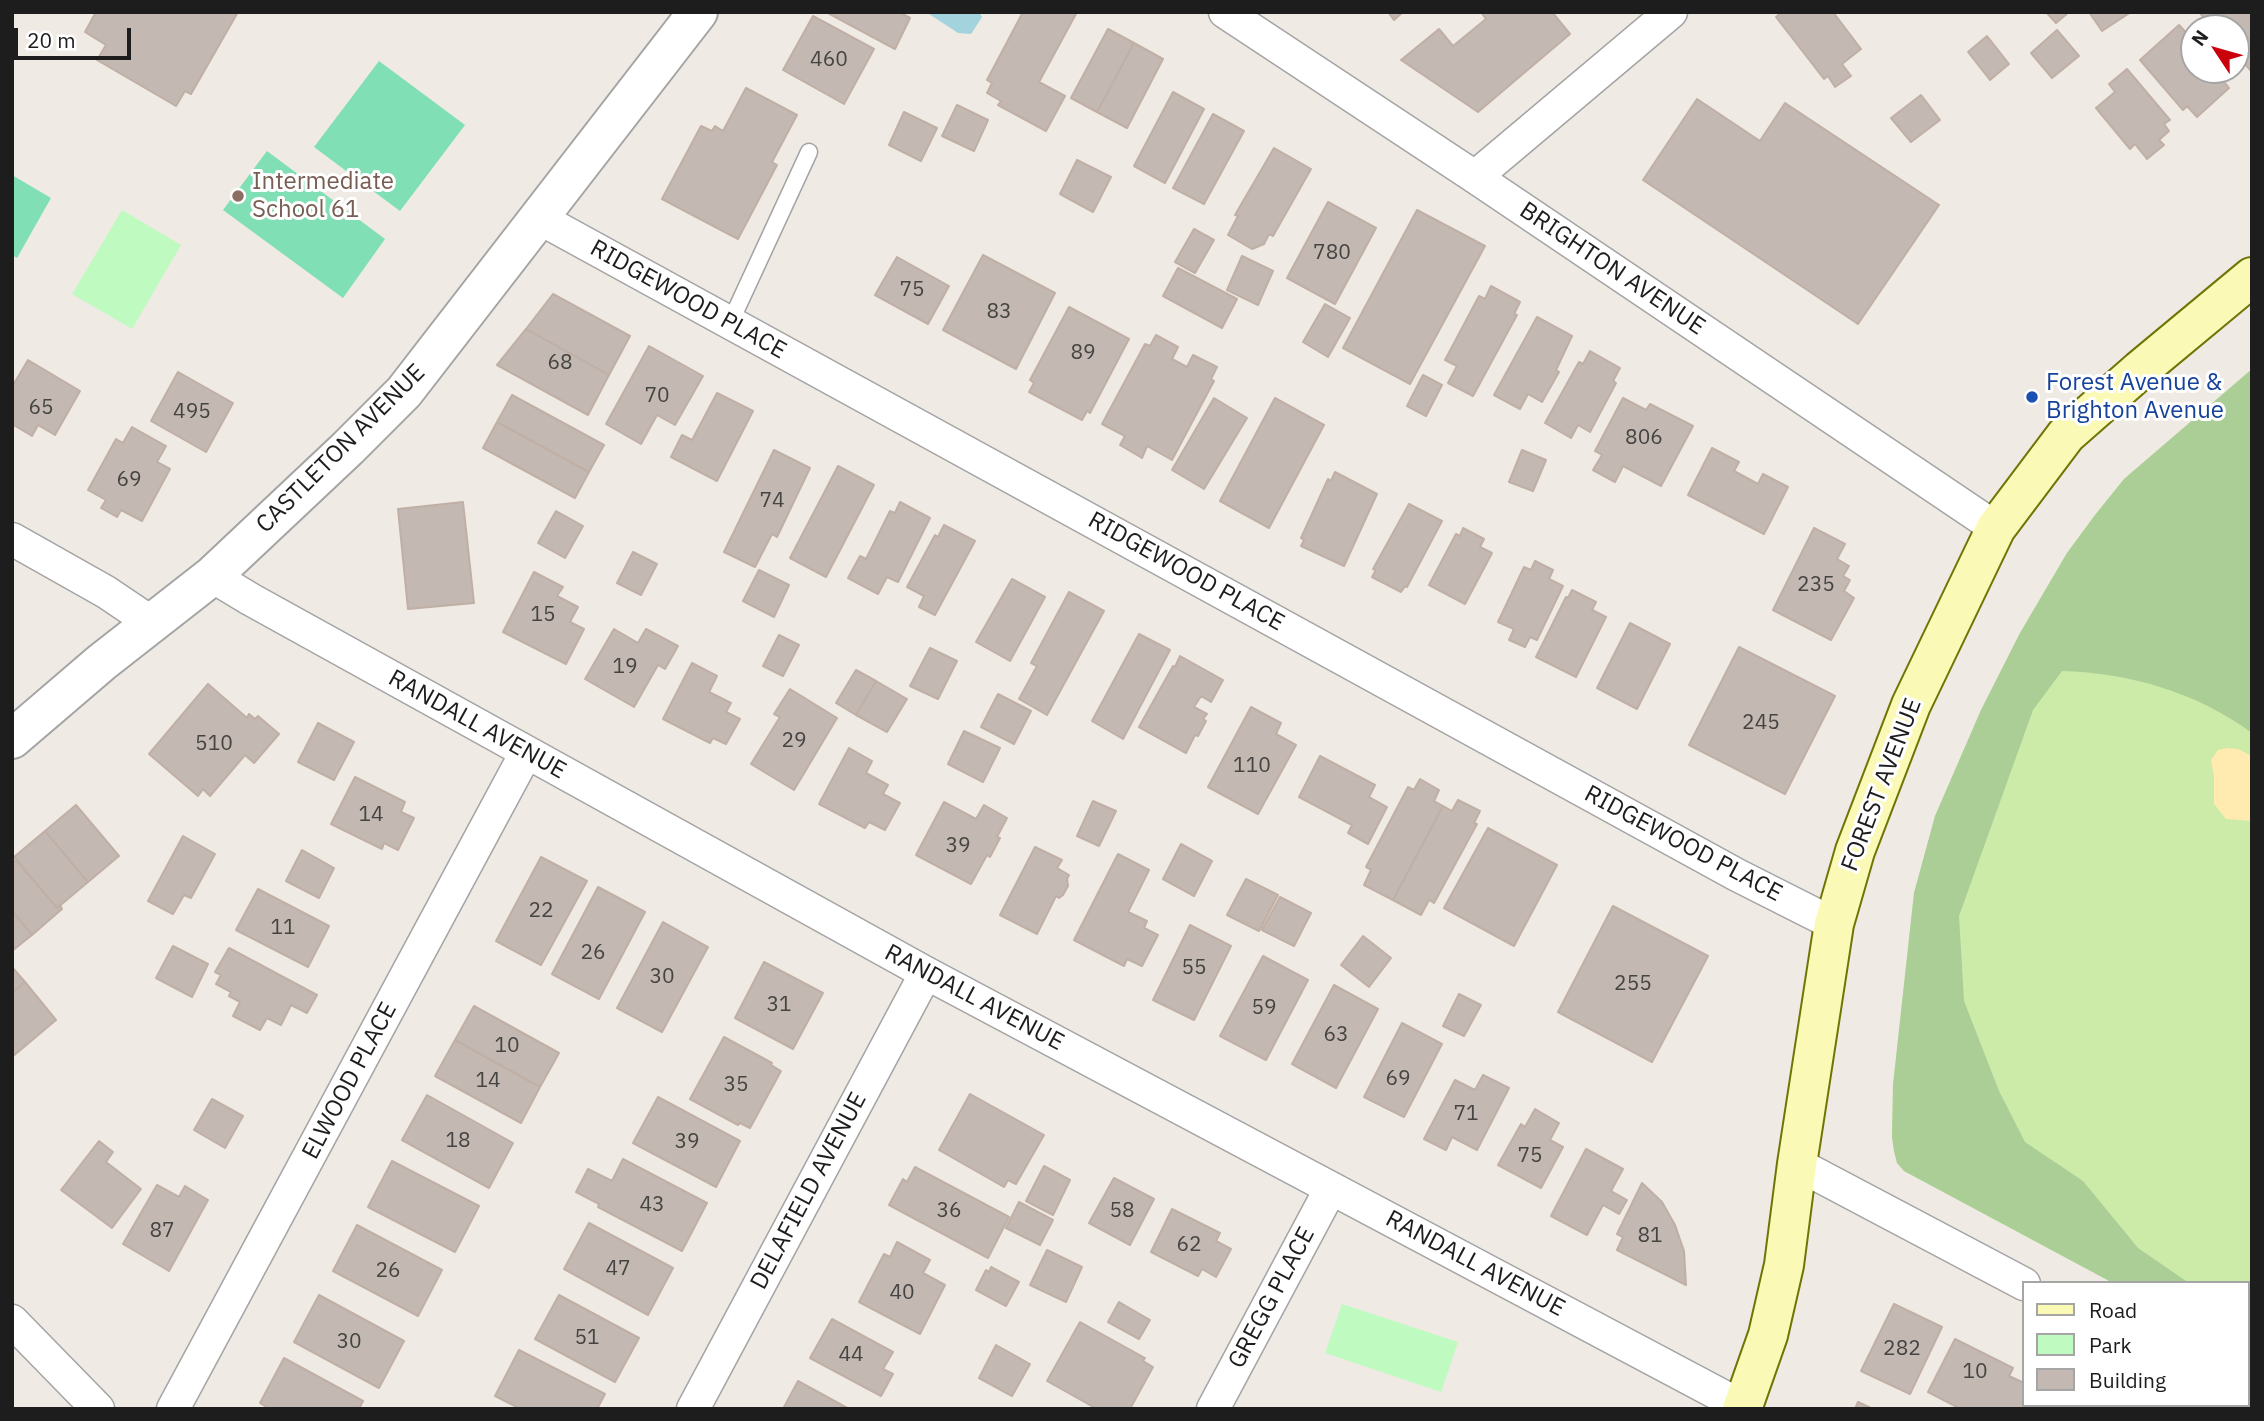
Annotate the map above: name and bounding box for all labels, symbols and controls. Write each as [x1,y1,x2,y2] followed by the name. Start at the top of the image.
[18,14,135,58] scale bar
[2180,14,2250,84] north arrow
[2186,25,2213,50] text: N
[27,26,76,54] text: 20 m
[810,47,848,73] house number: 460
[252,168,394,224] place label: Intermediate School 61
[230,188,246,204] marker: Intermediate School 61
[1514,196,1710,342] street label: BRIGHTON AVENUE
[585,234,791,366] street label: RIDGEWOOD PLACE
[1313,240,1351,266] house number: 780
[899,277,925,303] house number: 75
[986,299,1012,325] house number: 83
[1070,340,1096,366] house number: 89
[547,350,573,376] house number: 68
[251,359,431,539] street label: CASTLETON AVENUE
[2046,369,2224,425] place label: Forest Avenue & Brighton Avenue
[644,383,670,409] house number: 70
[2024,389,2040,405] marker: Forest Avenue & Brighton Avenue
[28,395,54,421] house number: 65
[173,399,211,425] house number: 495
[1625,425,1663,451] house number: 806
[116,467,142,493] house number: 69
[759,488,785,514] house number: 74
[1083,506,1289,638] street label: RIDGEWOOD PLACE
[1797,572,1835,598] house number: 235
[530,602,556,628] house number: 15
[612,654,638,680] house number: 19
[383,664,571,786] street label: RANDALL AVENUE
[1836,695,1928,875] street label: FOREST AVENUE
[1742,710,1780,736] house number: 245
[781,728,807,754] house number: 29
[195,731,233,757] house number: 510
[1233,753,1271,779] house number: 110
[1579,780,1787,908] street label: RIDGEWOOD PLACE
[358,802,384,828] house number: 14
[945,833,971,859] house number: 39
[528,898,554,924] house number: 22
[270,915,296,941] house number: 11
[879,939,1069,1057] street label: RANDALL AVENUE
[580,940,606,966] house number: 26
[1181,955,1207,981] house number: 55
[649,964,675,990] house number: 30
[1614,971,1652,997] house number: 255
[766,992,792,1018] house number: 31
[1251,995,1277,1021] house number: 59
[297,998,403,1164] street label: ELWOOD PLACE
[1323,1022,1349,1048] house number: 63
[494,1033,520,1059] house number: 10
[1385,1066,1411,1092] house number: 69
[475,1068,501,1094] house number: 14
[723,1072,749,1098] house number: 35
[745,1088,873,1294] street label: DELAFIELD AVENUE
[1453,1101,1479,1127] house number: 71
[445,1128,471,1154] house number: 18
[674,1129,700,1155] house number: 39
[1517,1143,1543,1169] house number: 75
[639,1192,665,1218] house number: 43
[936,1198,962,1224] house number: 36
[1109,1198,1135,1224] house number: 58
[1380,1205,1570,1323] street label: RANDALL AVENUE
[149,1218,175,1244] house number: 87
[1223,1222,1321,1374] street label: GREGG PLACE
[1637,1223,1663,1249] house number: 81
[1176,1232,1202,1258] house number: 62
[605,1256,631,1282] house number: 47
[375,1258,401,1284] house number: 26
[889,1280,915,1306] house number: 40
[2022,1281,2250,1407] legend
[2089,1296,2137,1324] text: Road
[574,1325,600,1351] house number: 51
[336,1329,362,1355] house number: 30
[2089,1331,2132,1359] text: Park
[1883,1336,1921,1362] house number: 282
[838,1342,864,1368] house number: 44
[1962,1359,1988,1385] house number: 10
[2089,1366,2166,1394] text: Building

